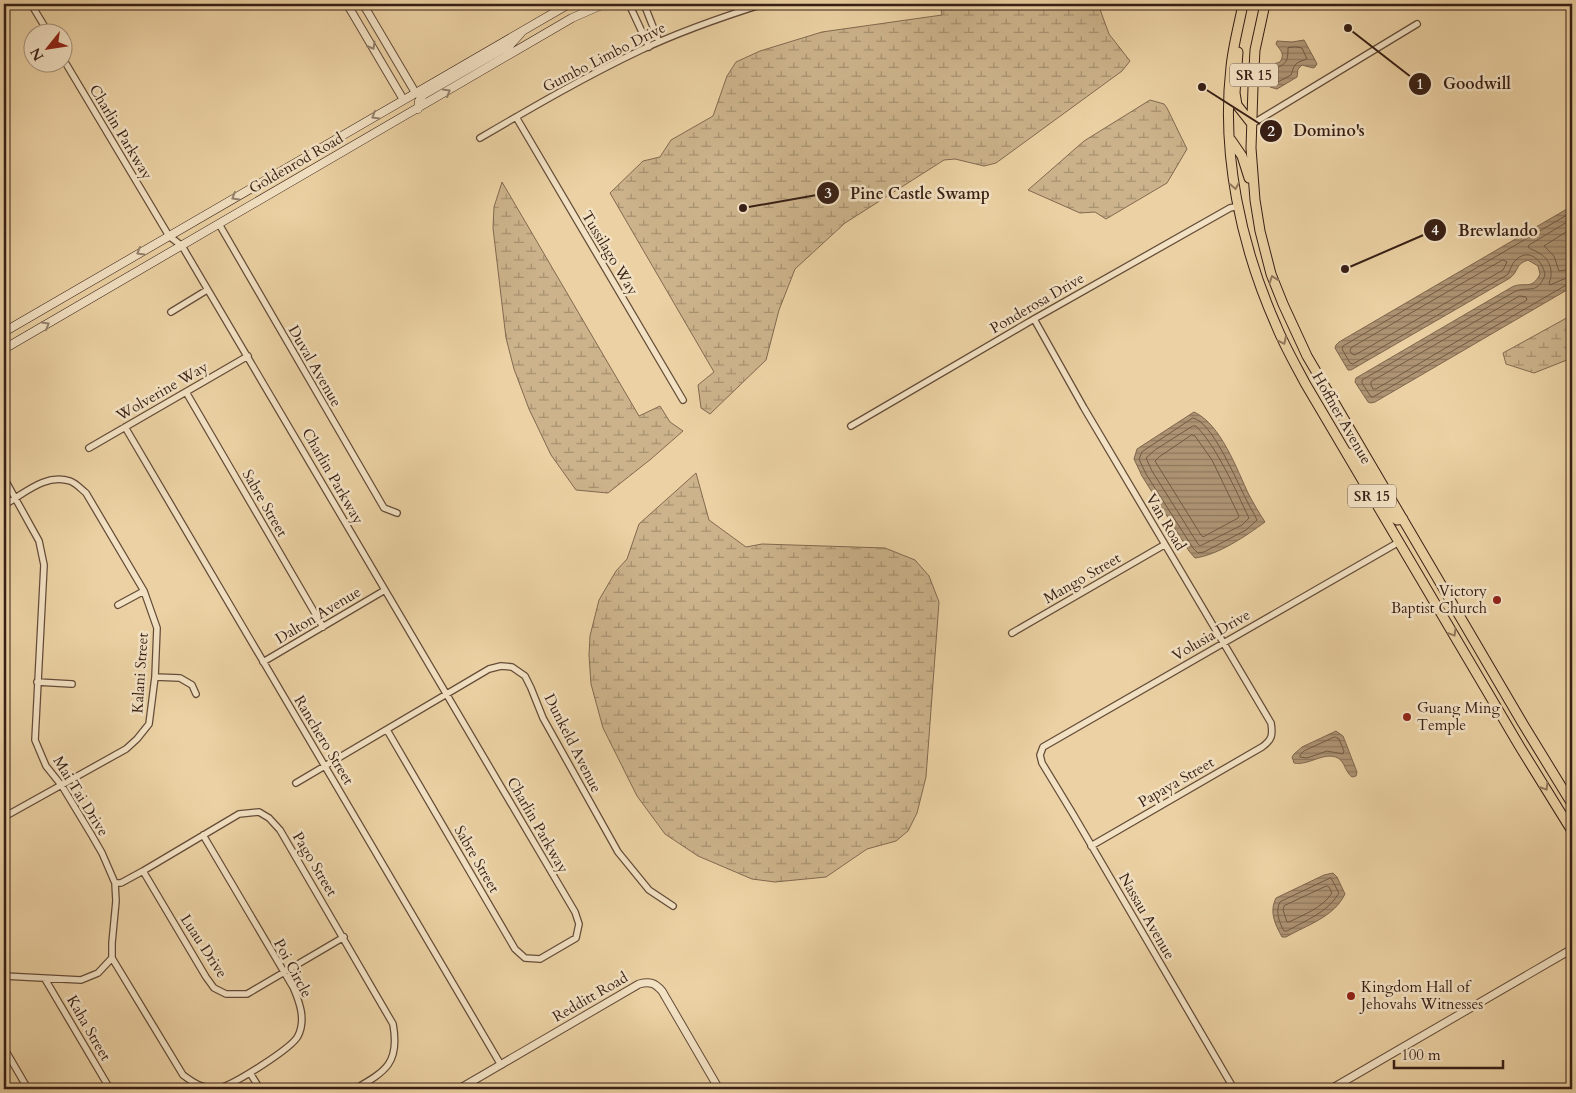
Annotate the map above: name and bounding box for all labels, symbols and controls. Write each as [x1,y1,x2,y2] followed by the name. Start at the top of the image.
[539,17,669,97] street label: Gumbo Limbo Drive
[22,22,72,72] north arrow
[366,40,376,49] one-way arrow
[26,44,48,64] text: N
[1230,64,1278,86] road number: SR 15
[1408,68,1521,99] callout: Goodwill
[1443,73,1511,95] text: Goodwill
[1416,74,1424,94] text: 1
[85,81,157,183] street label: Charlin Parkway
[441,88,450,98] one-way arrow
[372,109,381,119] one-way arrow
[1258,115,1375,146] callout: Domino's
[1293,120,1365,142] text: Domino's
[1267,121,1275,141] text: 2
[245,128,347,198] street label: Goldenrod Road
[815,178,1000,209] callout: Pine Castle Swamp
[1230,182,1240,191] one-way arrow
[824,183,832,203] text: 3
[850,183,990,205] text: Pine Castle Swamp
[231,191,240,201] one-way arrow
[577,207,643,299] street label: Tussilago Way
[1423,215,1548,246] callout: Brewlando
[1431,220,1439,240] text: 4
[1458,220,1538,242] text: Brewlando
[137,246,146,256] one-way arrow
[986,268,1088,338] street label: Ponderosa Drive
[1269,275,1279,284] one-way arrow
[40,321,49,331] one-way arrow
[284,322,346,411] street label: Duval Avenue
[1277,336,1287,345] one-way arrow
[112,357,212,426] street label: Wolverine Way
[1308,368,1377,468] street label: Hoffner Avenue
[297,424,369,528] street label: Charlin Parkway
[238,466,292,540] street label: Sabre Street
[1348,484,1396,508] road number: SR 15
[1141,490,1191,554] street label: Van Road
[1040,548,1124,608] street label: Mango Street
[271,581,365,648] street label: Dalton Avenue
[1391,581,1488,618] place label: Victory Baptist Church
[1491,594,1503,606] marker: Victory Baptist Church
[1168,604,1254,665] street label: Volusia Drive
[1446,627,1456,636] one-way arrow
[127,632,153,714] street label: Kalani Street
[540,690,607,796] street label: Dunkeld Avenue
[289,692,359,789] street label: Ranchero Street
[1417,698,1500,735] place label: Guang Ming Temple
[1401,711,1413,723] marker: Guang Ming Temple
[48,752,114,840] street label: Mai Tai Drive
[1134,752,1218,812] street label: Papaya Street
[502,773,574,877] street label: Charlin Parkway
[1539,782,1548,791] one-way arrow
[450,822,504,896] street label: Sabre Street
[288,828,342,900] street label: Pago Street
[1114,869,1180,963] street label: Nassau Avenue
[176,910,232,982] street label: Luau Drive
[269,935,317,1001] street label: Poi Circle
[549,967,631,1027] street label: Redditt Road
[1359,977,1483,1014] place label: Kingdom Hall of Jehovahs Witnesses
[1345,990,1357,1002] marker: Kingdom Hall of Jehovahs Witnesses
[62,992,116,1065] street label: Kaha Street
[1394,1038,1502,1070] scale bar
[1401,1045,1441,1065] text: 100 m

